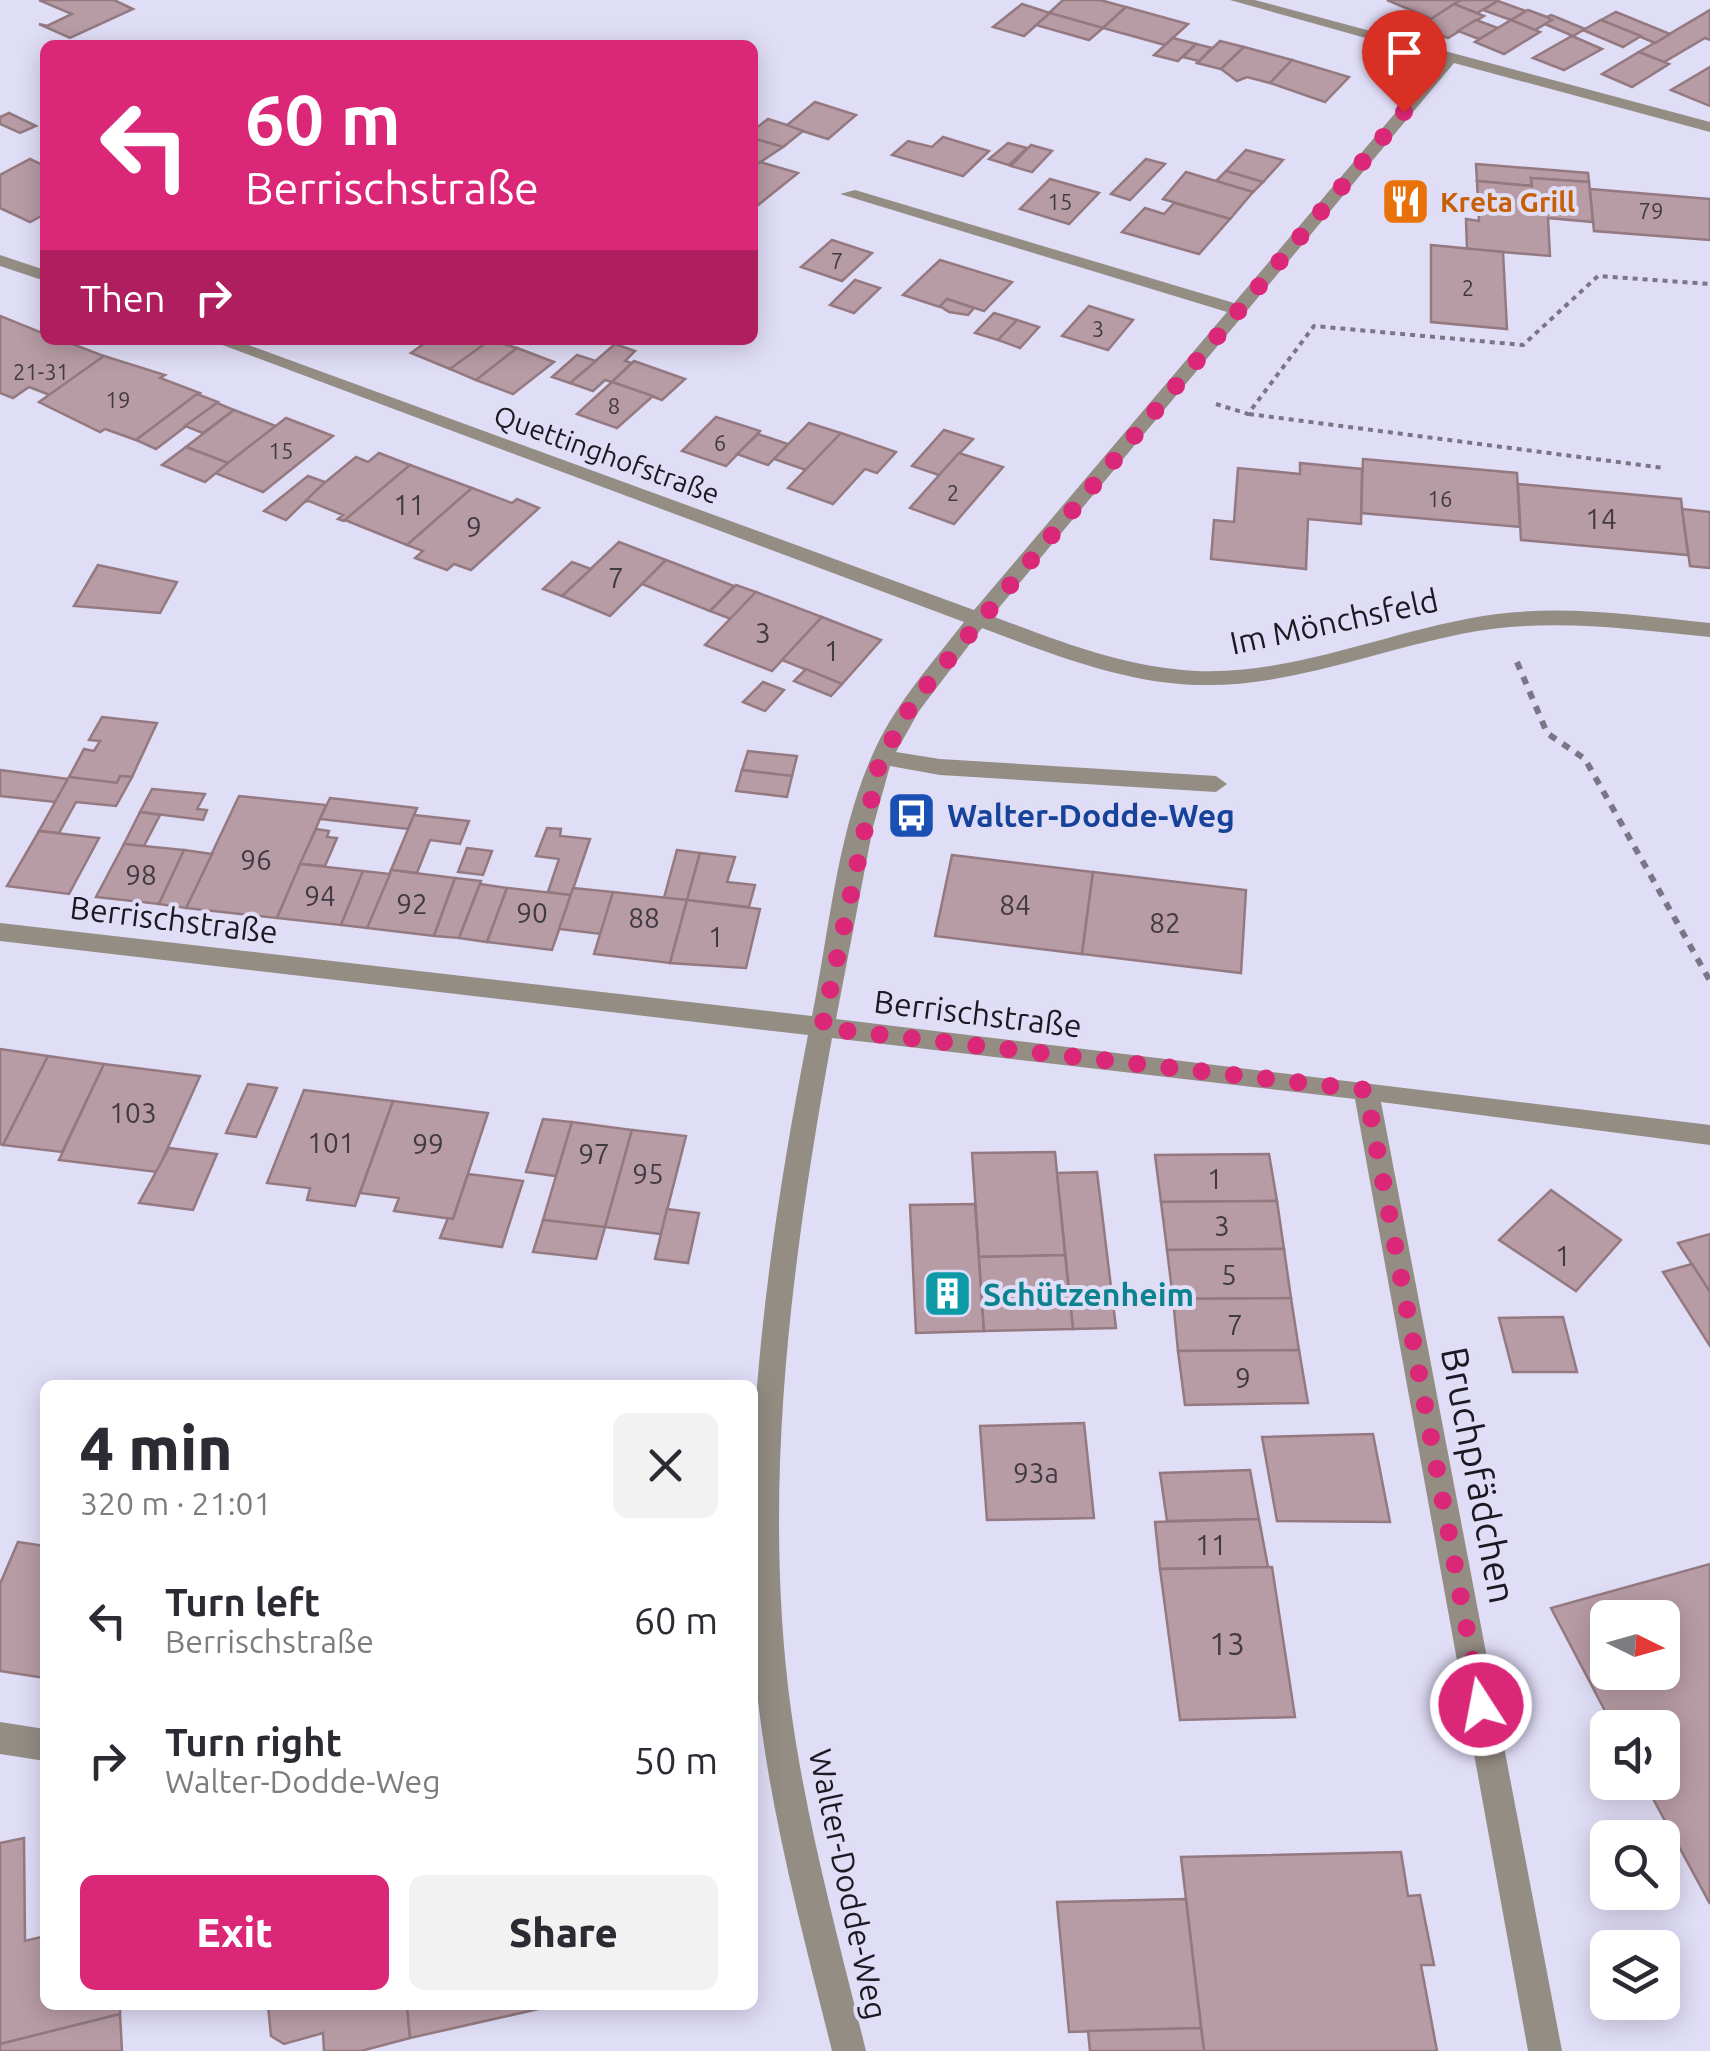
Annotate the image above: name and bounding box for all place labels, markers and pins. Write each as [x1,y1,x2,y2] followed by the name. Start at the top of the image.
[1362,10,1447,113] pin
[1379,175,1431,227] restaurant icon: Kreta Grill
[1440,186,1575,217] place label: Kreta Grill
[886,789,938,841] bus stop icon: Walter-Dodde-Weg
[947,797,1235,833] place label: Walter-Dodde-Weg
[922,1268,974,1320] building icon: Schützenheim
[983,1276,1194,1312] place label: Schützenheim

